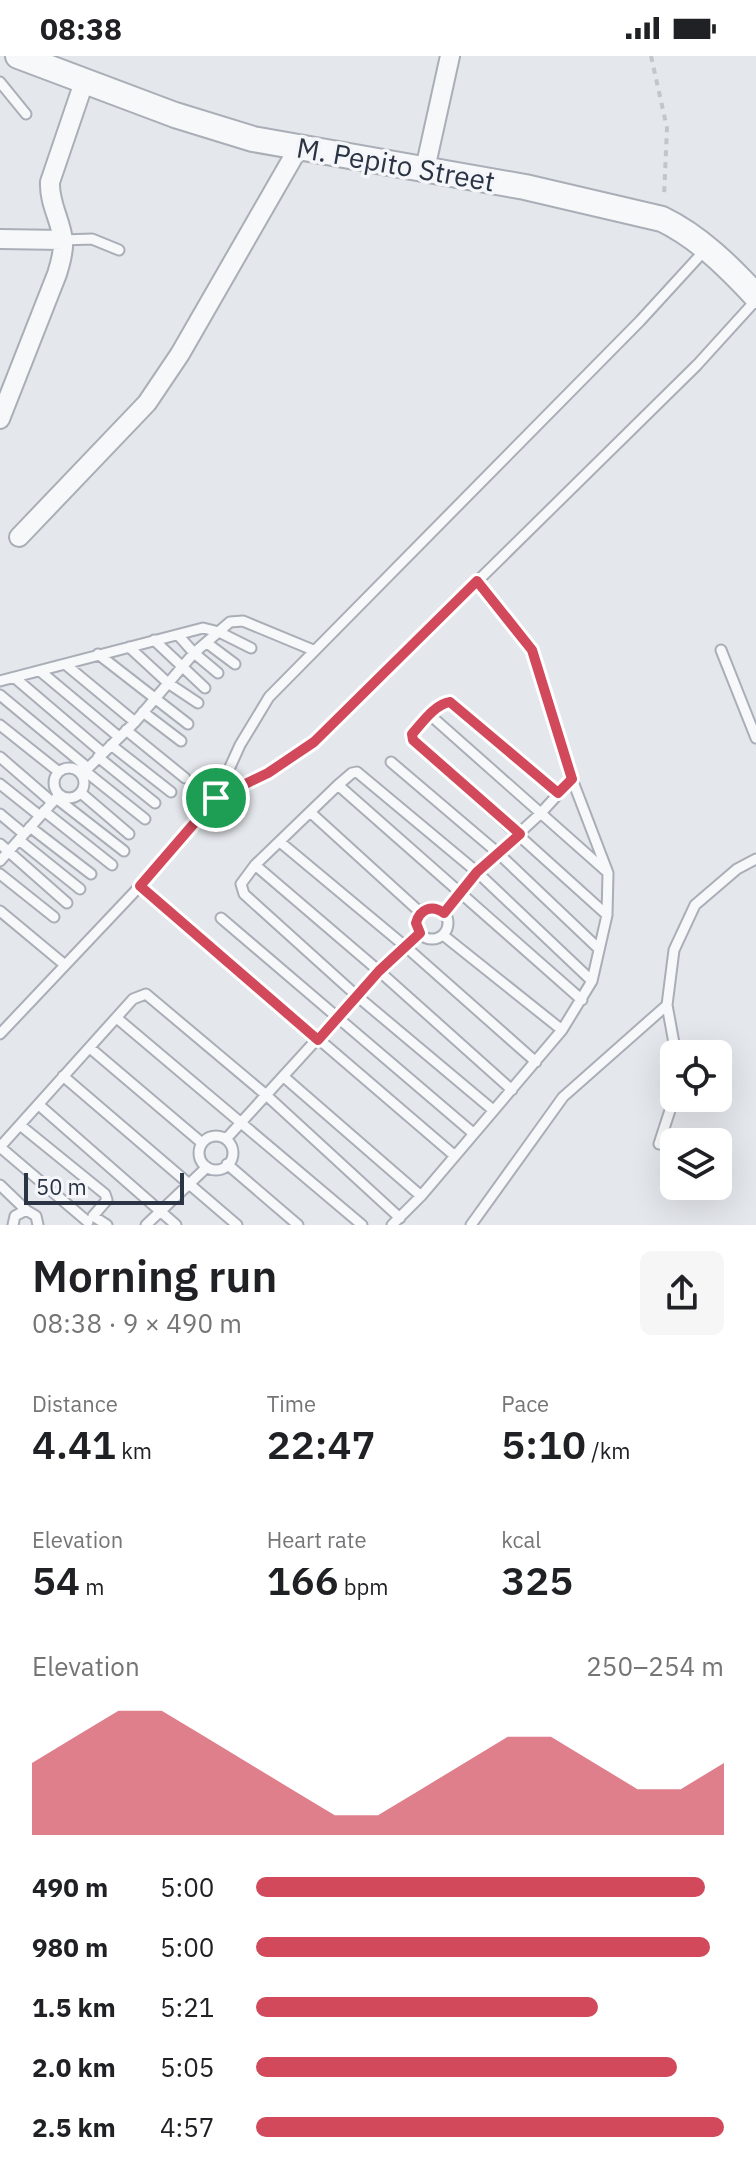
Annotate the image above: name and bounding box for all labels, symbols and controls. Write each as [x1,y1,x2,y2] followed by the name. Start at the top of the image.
[40,9,122,48] text: 08:38
[294,128,498,200] street label: M. Pepito Street
[182,764,250,832] pin
[194,776,238,820] icon: arrive
[660,1040,732,1200] map controls
[660,1040,732,1112] button: locate
[660,1128,732,1200] button: layers
[24,1169,184,1205] scale bar
[36,1172,87,1201] text: 50 m
[32,1247,277,1304] text: Morning run
[640,1251,724,1335] button: share
[32,1306,242,1340] text: 08:38 · 9 × 490 m
[32,1389,118,1418] text: Distance
[267,1389,316,1418] text: Time
[501,1389,549,1418] text: Pace
[32,1418,116,1470] text: 4.41
[267,1418,375,1470] text: 22:47
[501,1418,586,1470] text: 5:10
[116,1436,152,1465] text: km
[586,1436,631,1465] text: /km
[32,1525,123,1554] text: Elevation
[267,1525,367,1554] text: Heart rate
[501,1525,541,1554] text: kcal
[32,1554,80,1606] text: 54
[267,1554,339,1606] text: 166
[501,1554,573,1606] text: 325
[80,1572,104,1601] text: m
[339,1572,389,1601] text: bpm
[32,1649,140,1683] text: Elevation
[586,1649,724,1683] text: 250–254 m
[32,1870,108,1904] text: 490 m
[160,1870,214,1904] text: 5:00
[32,1930,108,1964] text: 980 m
[160,1930,214,1964] text: 5:00
[32,1990,116,2024] text: 1.5 km
[160,1990,214,2024] text: 5:21
[32,2050,116,2084] text: 2.0 km
[160,2050,214,2084] text: 5:05
[32,2110,116,2144] text: 2.5 km
[160,2110,214,2144] text: 4:57

